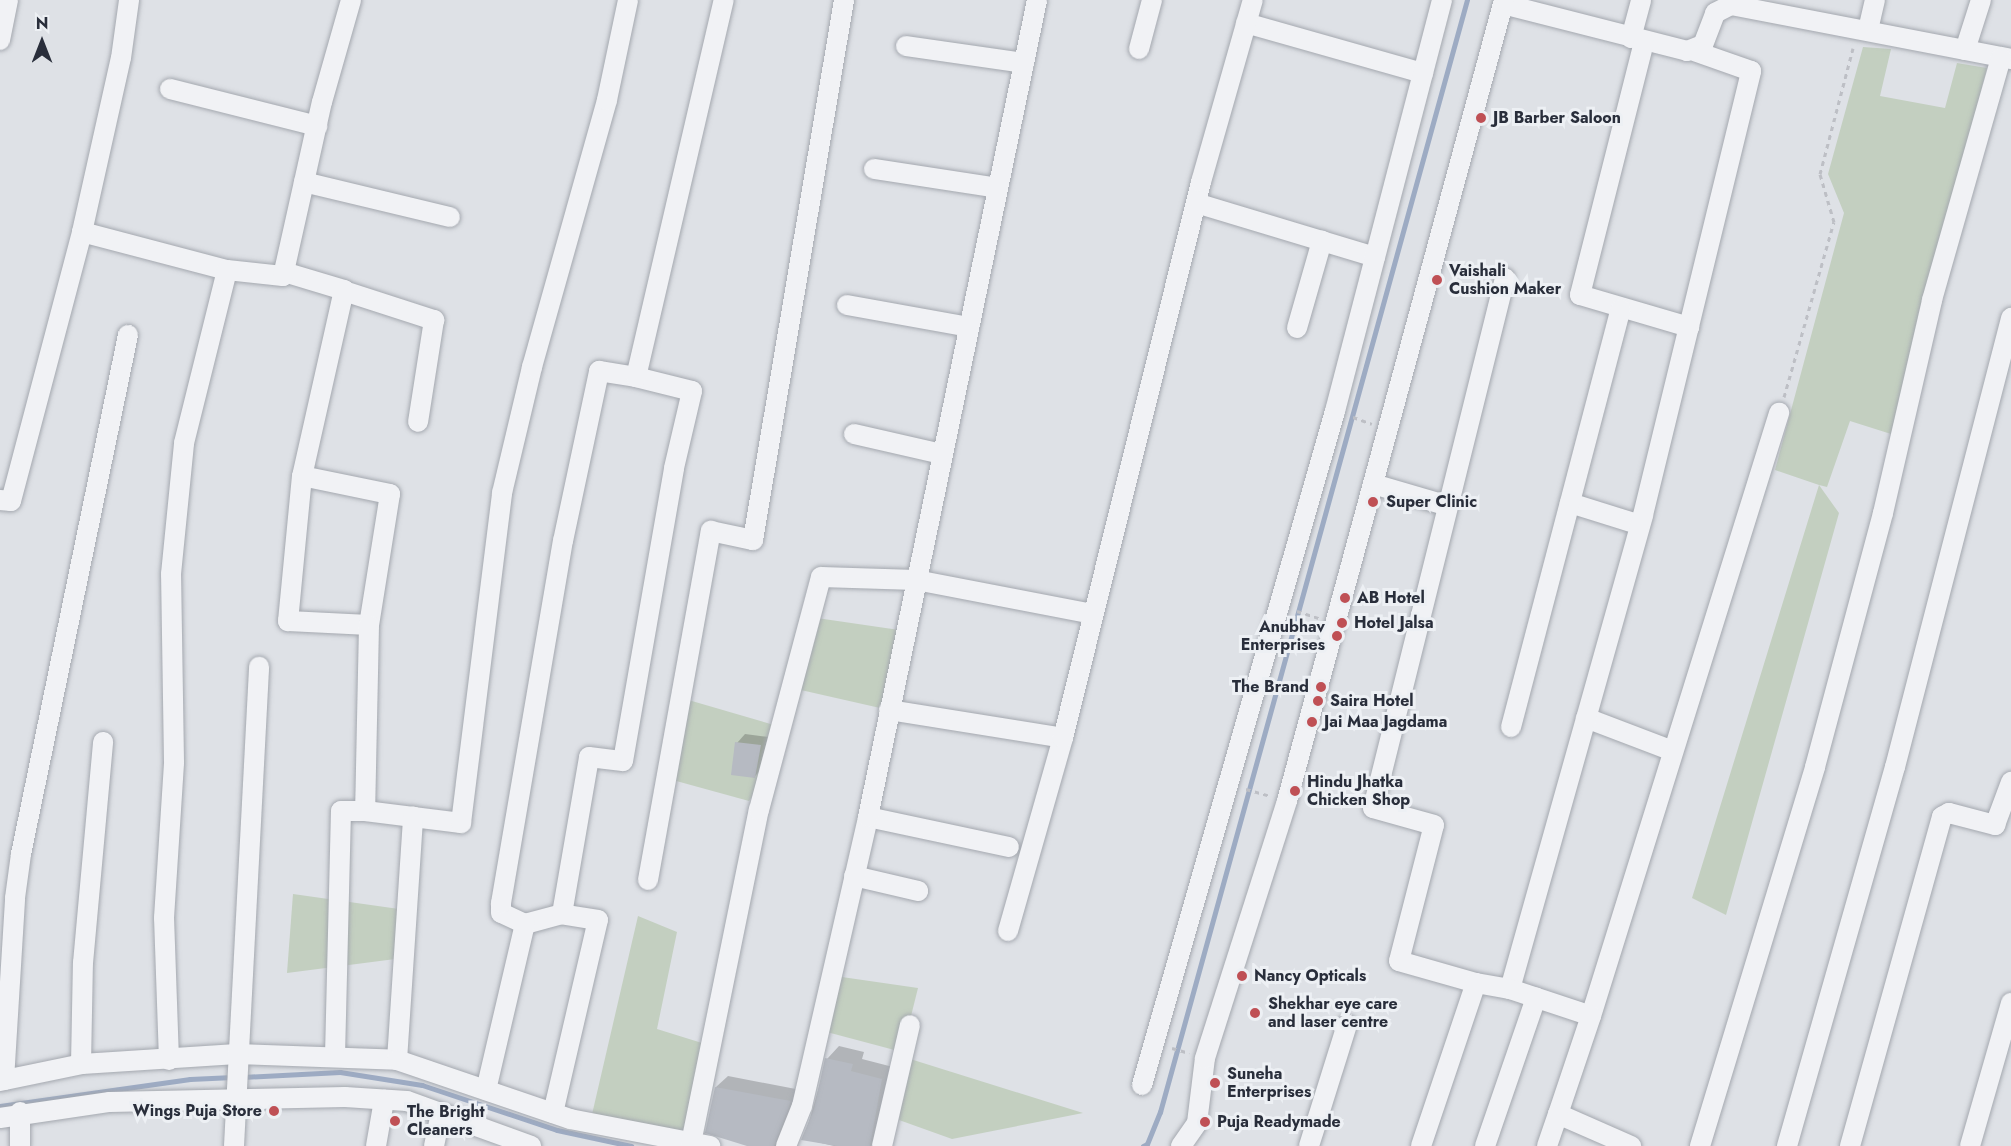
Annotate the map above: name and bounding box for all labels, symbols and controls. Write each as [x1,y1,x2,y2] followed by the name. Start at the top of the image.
[12,12,72,72] north arrow
[36,12,48,35] text: N
[1493,108,1621,128] place label: JB Barber Saloon
[1474,111,1488,125] marker: JB Barber Saloon
[1449,261,1561,299] place label: Vaishali Cushion Maker
[1430,273,1444,287] marker: Vaishali Cushion Maker
[1386,492,1477,512] place label: Super Clinic
[1364,493,1382,511] marker: Super Clinic
[1357,588,1425,608] place label: AB Hotel
[1338,591,1352,605] marker: AB Hotel
[1354,613,1434,633] place label: Hotel Jalsa
[1335,616,1349,630] marker: Hotel Jalsa
[1241,617,1325,655] place label: Anubhav Enterprises
[1330,629,1344,643] marker: Anubhav Enterprises
[1232,677,1309,697] place label: The Brand
[1314,680,1328,694] marker: The Brand
[1330,691,1414,711] place label: Saira Hotel
[1311,694,1325,708] marker: Saira Hotel
[1324,712,1447,732] place label: Jai Maa Jagdama
[1305,715,1319,729] marker: Jai Maa Jagdama
[1307,772,1410,810] place label: Hindu Jhatka Chicken Shop
[1288,784,1302,798] marker: Hindu Jhatka Chicken Shop
[1254,966,1366,986] place label: Nancy Opticals
[1235,969,1249,983] marker: Nancy Opticals
[1268,994,1398,1032] place label: Shekhar eye care and laser centre
[1246,1004,1264,1022] marker: Shekhar eye care and laser centre
[1227,1064,1311,1102] place label: Suneha Enterprises
[1208,1076,1222,1090] marker: Suneha Enterprises
[133,1101,262,1121] place label: Wings Puja Store
[407,1102,485,1140] place label: The Bright Cleaners
[267,1104,281,1118] marker: Wings Puja Store
[1217,1112,1341,1132] place label: Puja Readymade
[388,1114,402,1128] marker: The Bright Cleaners
[1198,1115,1212,1129] marker: Puja Readymade

